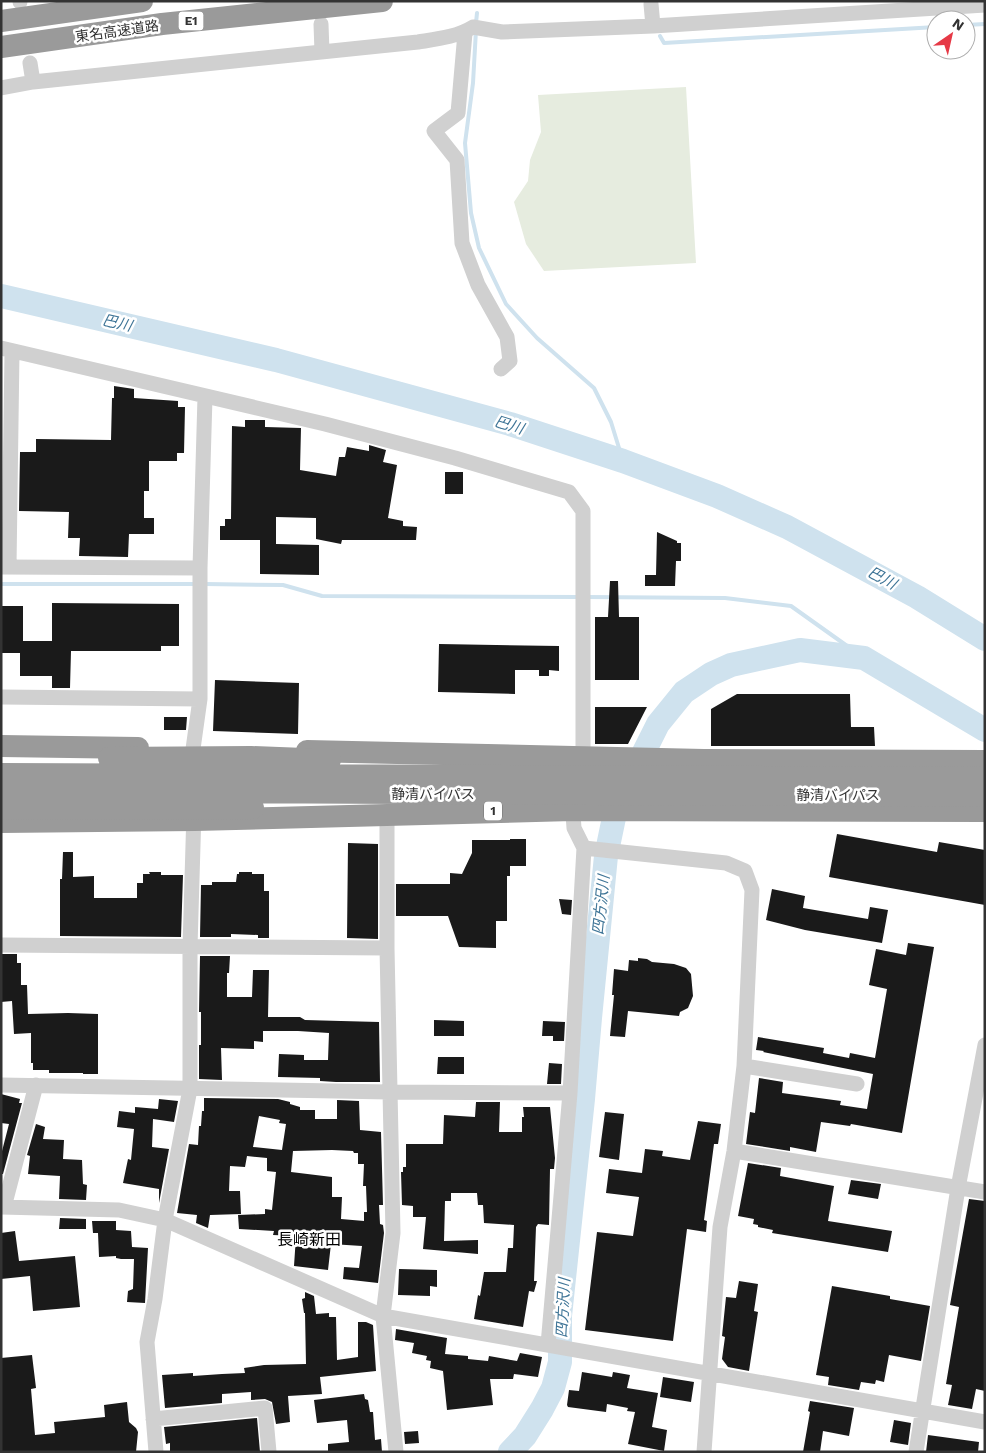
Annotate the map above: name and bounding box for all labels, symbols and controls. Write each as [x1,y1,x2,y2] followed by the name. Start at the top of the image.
[926,10,976,60] north arrow
[178,12,204,30] road number: E1
[949,15,967,34] text: N
[74,17,160,45] street label: 東名高速道路
[100,311,136,336] water label: 巴川
[492,412,528,439] water label: 巴川
[865,563,901,594] water label: 巴川
[391,786,475,802] street label: 静清バイパス
[796,787,880,803] street label: 静清バイパス
[484,801,502,820] road number: 1
[589,872,613,936] water label: 四方沢川
[277,1230,341,1249] district label: 長崎新田
[552,1276,574,1338] water label: 四方沢川

